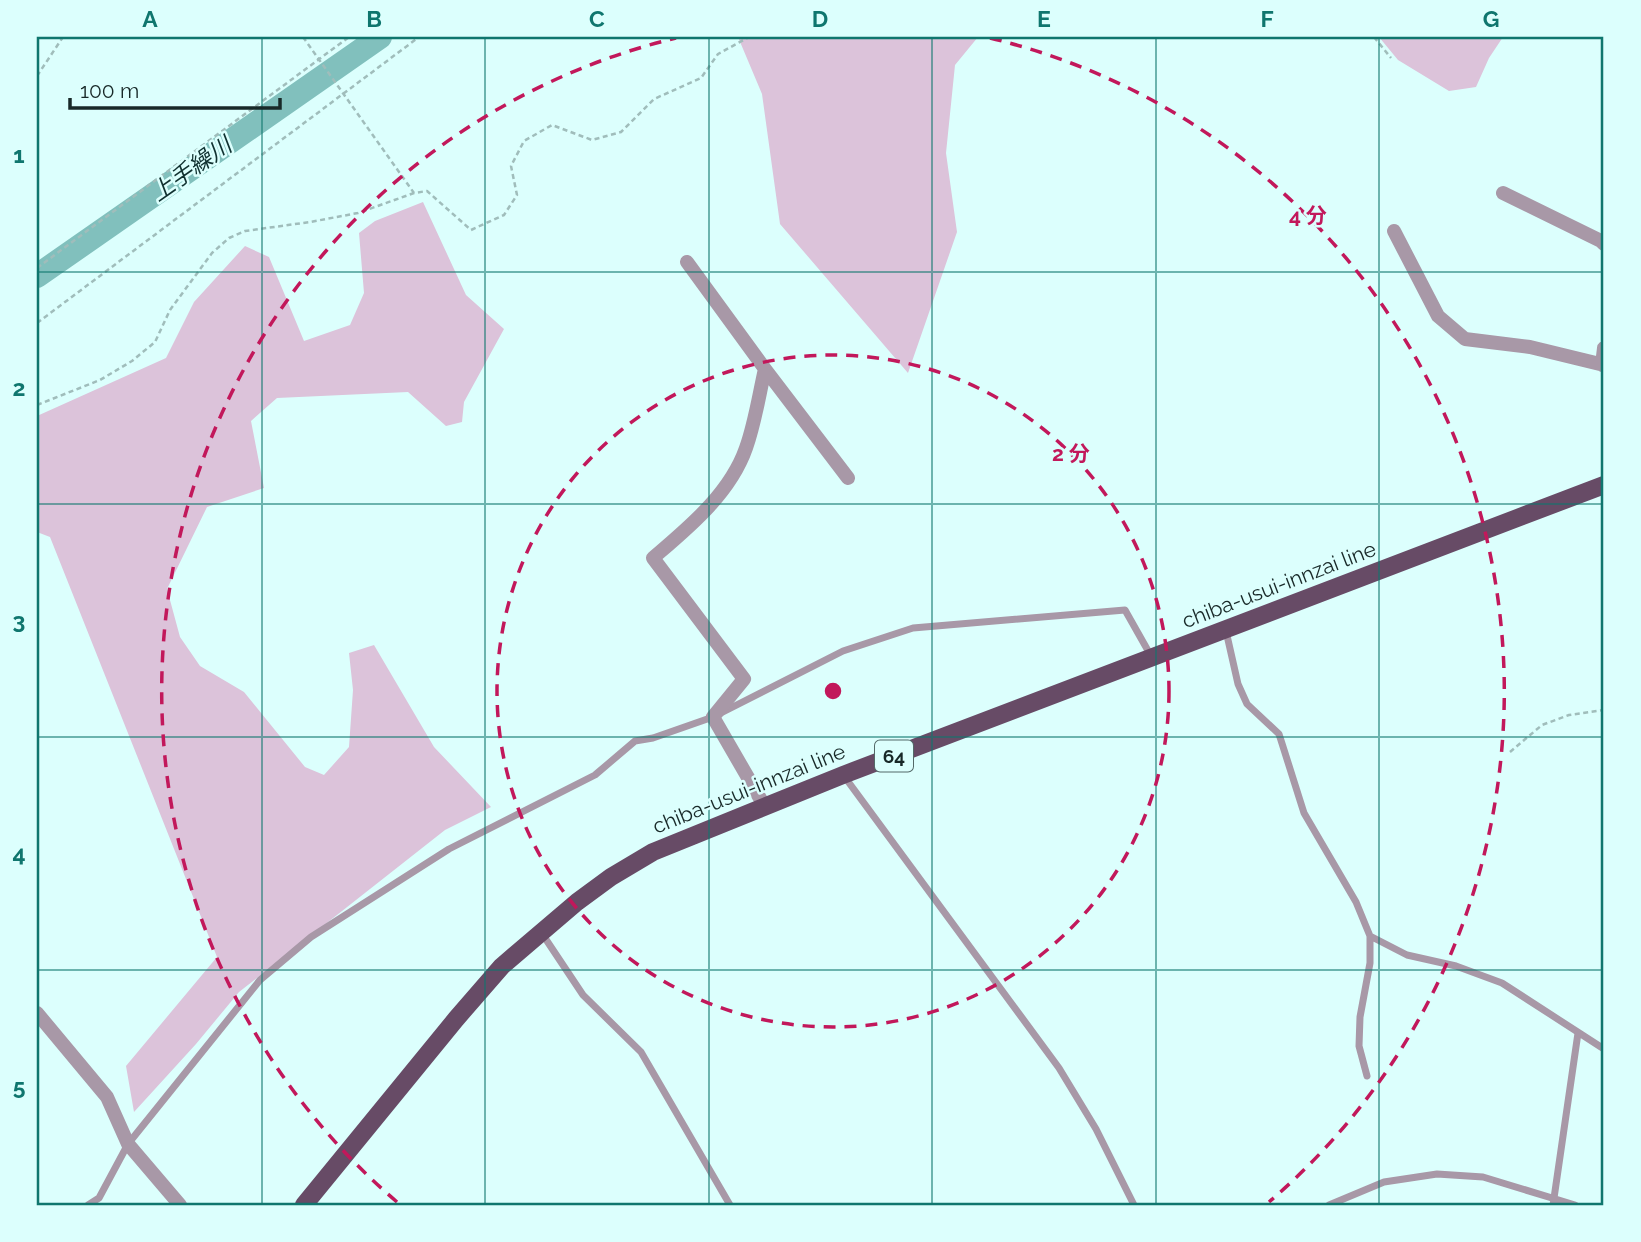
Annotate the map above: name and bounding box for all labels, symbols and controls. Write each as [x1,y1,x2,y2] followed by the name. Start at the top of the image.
[142,5,158,32] text: A
[366,5,382,32] text: B
[589,5,605,32] text: C
[812,5,828,32] text: D
[1037,5,1051,32] text: E
[1260,5,1274,32] text: F
[1483,5,1499,32] text: G
[70,66,280,110] scale bar
[80,78,139,103] text: 100 m
[145,129,239,206] water label: 上手繰川
[13,141,25,168] text: 1
[1289,203,1327,228] text: 4 分
[13,374,25,401] text: 2
[1052,441,1090,466] text: 2 分
[1178,536,1379,633] street label: chiba-usui-innzai line
[13,607,25,634] text: 3
[821,679,845,703] centre of rings
[649,738,849,839] street label: chiba-usui-innzai line
[875,740,913,772] road number: 64
[12,840,26,867] text: 4
[13,1073,26,1100] text: 5

